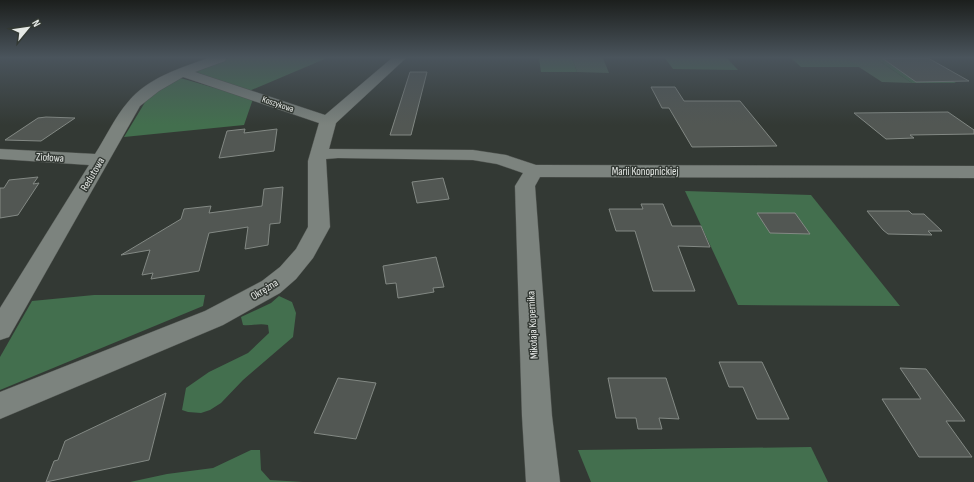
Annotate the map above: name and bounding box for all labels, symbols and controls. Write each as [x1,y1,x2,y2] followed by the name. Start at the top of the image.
[8,8,48,48] north arrow
[29,18,43,29] text: N
[260,94,295,115] street label: Koszykowa
[36,150,64,165] street label: Ziołowa
[78,155,107,193] street label: Redutowa
[612,165,678,178] street label: Marii Konopnickiej
[248,276,280,303] street label: Okrężna
[524,291,541,359] street label: Mikołaja Kopernika

